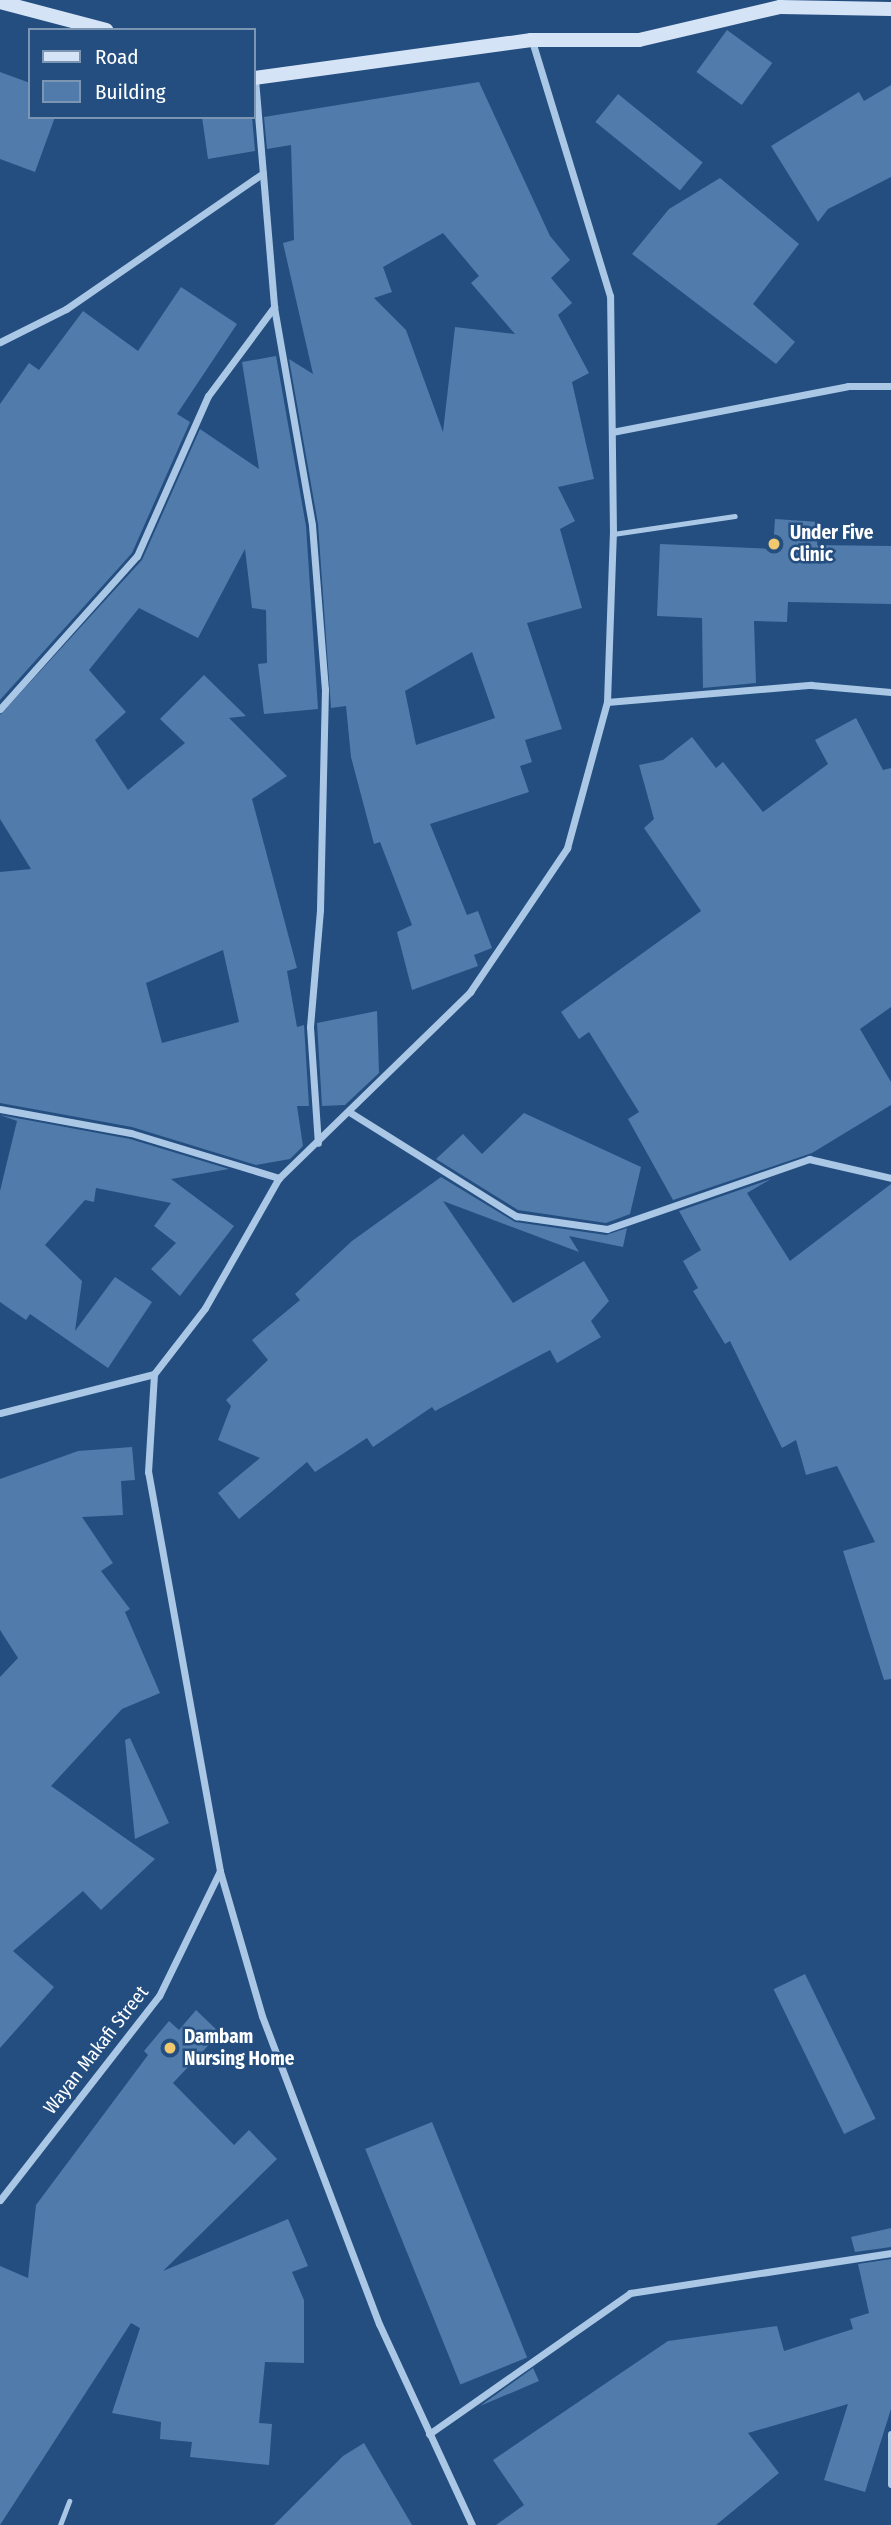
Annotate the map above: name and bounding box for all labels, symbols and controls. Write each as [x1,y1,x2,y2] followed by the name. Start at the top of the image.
[28,28,256,119] legend
[95,44,139,70] text: Road
[95,79,166,105] text: Building
[790,522,873,566] place label: Under Five Clinic
[764,534,784,554] marker: Under Five Clinic
[39,1981,153,2119] street label: Wayan Makafi Street
[184,2026,294,2070] place label: Dambam Nursing Home
[162,2040,178,2056] marker: Dambam Nursing Home

